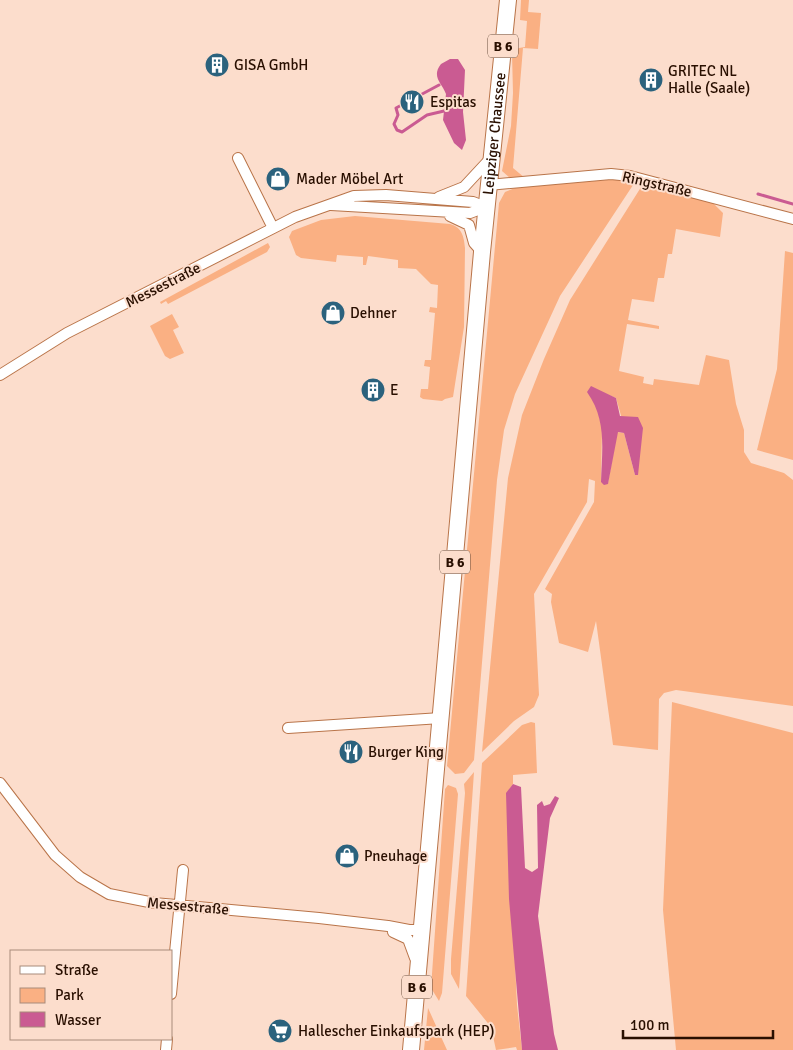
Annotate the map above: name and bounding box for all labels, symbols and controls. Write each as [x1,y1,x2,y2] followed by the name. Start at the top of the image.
[488,34,518,58] road number: B 6
[204,52,230,78] building icon: GISA GmbH
[234,56,308,74] place label: GISA GmbH
[668,62,750,97] place label: GRITEC NL Halle (Saale)
[638,67,664,93] building icon: GRITEC NL Halle (Saale)
[479,72,509,196] street label: Leipziger Chaussee
[399,89,425,115] restaurant icon: Espitas
[430,93,477,111] place label: Espitas
[265,166,291,192] shop icon: Mader Möbel Art
[620,167,694,201] street label: Ringstraße
[296,170,403,188] place label: Mader Möbel Art
[122,258,204,312] street label: Messestraße
[320,300,346,326] shop icon: Dehner
[350,304,397,322] place label: Dehner
[360,377,386,403] building icon: E
[390,381,399,399] place label: E
[440,550,470,574] road number: B 6
[338,739,364,765] restaurant icon: Burger King
[368,743,444,761] place label: Burger King
[334,843,360,869] shop icon: Pneuhage
[364,847,427,865] place label: Pneuhage
[146,893,230,919] street label: Messestraße
[10,950,172,1040] legend
[55,961,99,979] text: Straße
[402,976,432,999] road number: B 6
[55,986,84,1004] text: Park
[623,1008,773,1040] scale bar
[55,1011,101,1029] text: Wasser
[630,1016,670,1034] text: 100 m
[267,1018,293,1044] supermarket icon: Hallescher Einkaufspark (HEP)
[298,1022,495,1040] place label: Hallescher Einkaufspark (HEP)

